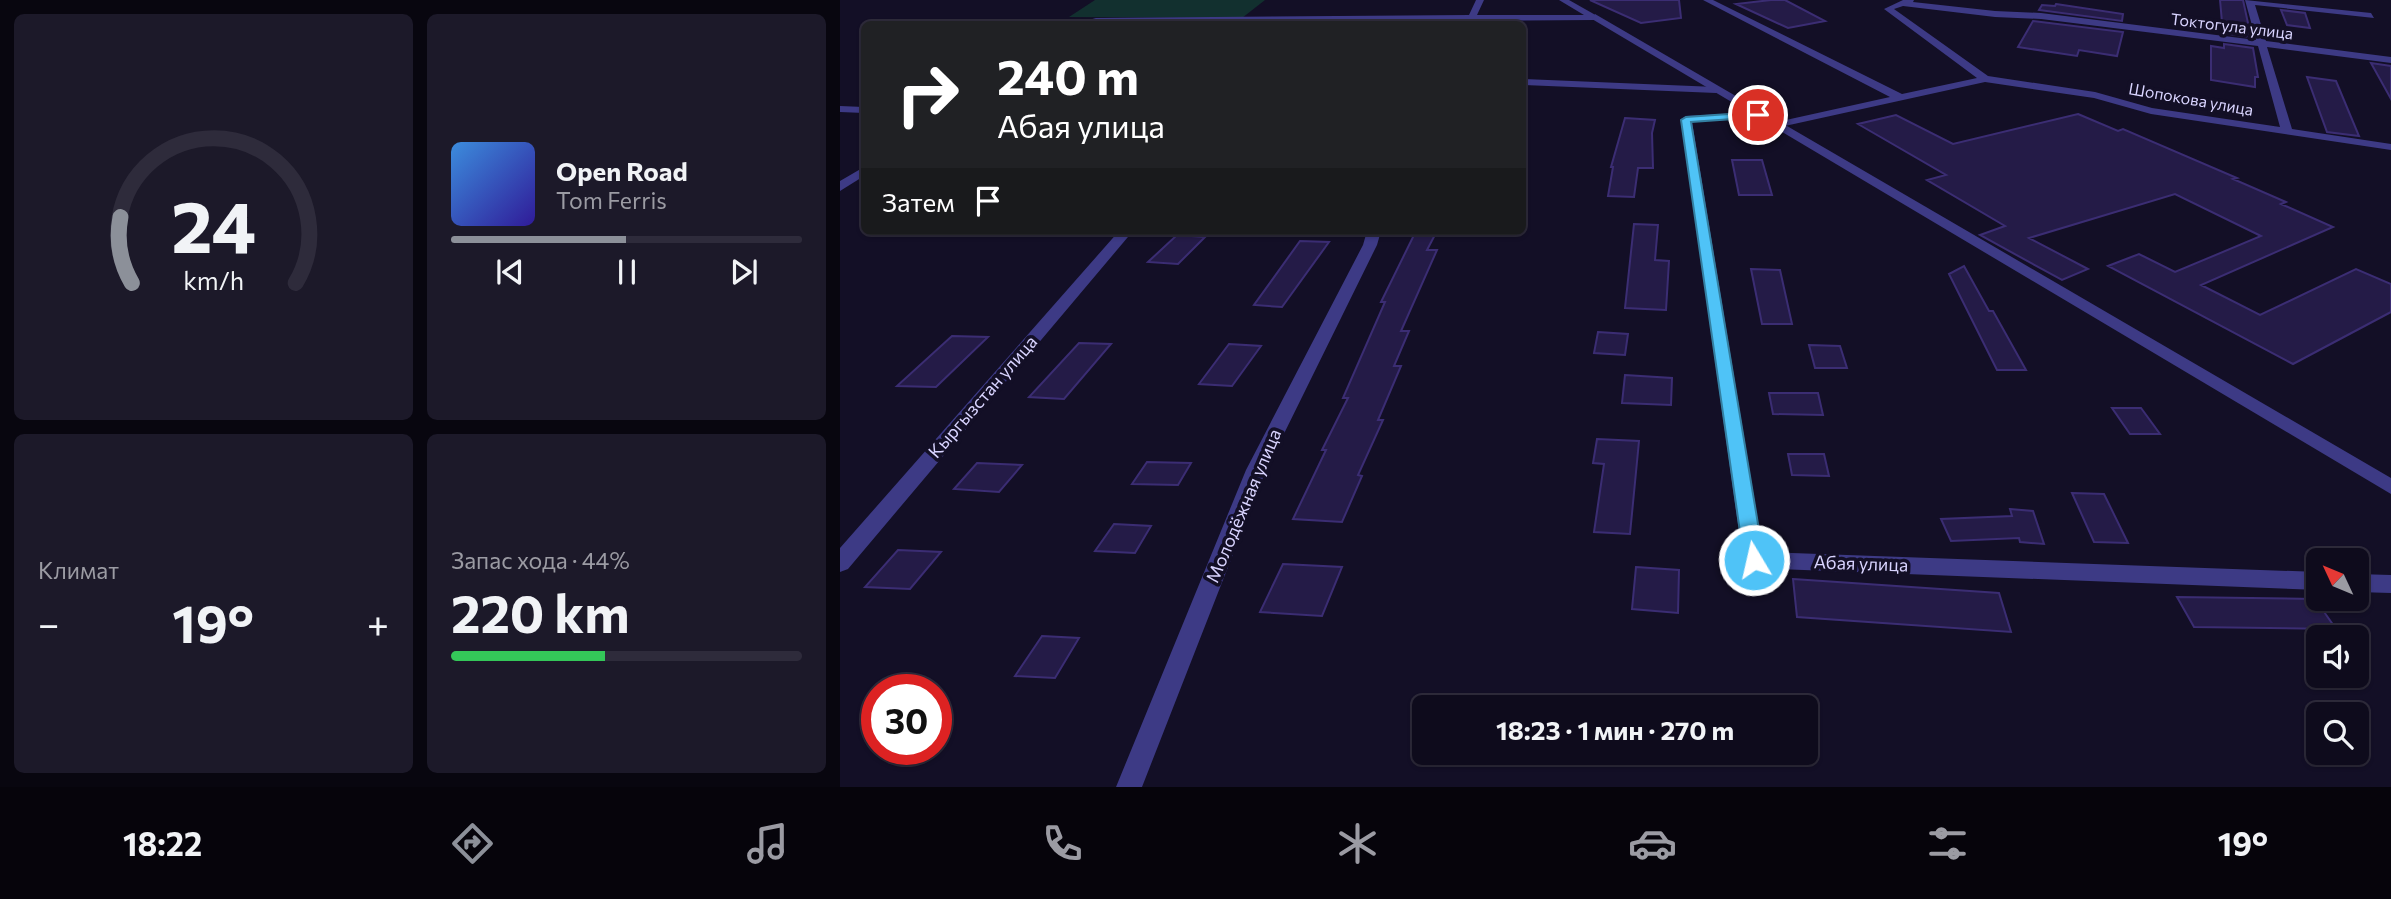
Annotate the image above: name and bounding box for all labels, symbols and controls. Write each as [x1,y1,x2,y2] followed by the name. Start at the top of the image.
[2170,9,2294,42] street label: Токтогула улица
[997,45,1139,105] text: 240 m
[882,49,973,140] icon: right
[2127,78,2255,119] street label: Шопокова улица
[1728,85,1788,145] pin
[1739,96,1777,134] icon: arrive
[997,105,1165,145] text: Абая улица
[556,155,688,186] text: Open Road
[171,179,256,268] text: 24
[969,182,1007,220] icon: arrive
[556,186,667,214] text: Tom Ferris
[882,186,955,217] text: Затем
[491,253,529,291] icon: previous
[608,253,646,291] icon: pause
[725,253,763,291] icon: next
[183,265,244,295] text: km/h
[923,331,1041,462] street label: Кыргызстан улица
[1201,425,1285,586] street label: Молодёжная улица
[1717,523,1791,597] position arrow
[451,546,630,574] text: Запас хода · 44%
[2306,548,2370,611] north arrow
[2306,548,2369,765] map controls
[1813,550,1909,576] street label: Абая улица
[38,556,119,584] text: Климат
[451,580,630,644] text: 220 km
[172,590,254,654] text: 19°
[38,599,60,646] text: −
[367,599,389,646] text: +
[2306,625,2369,688] button: sound
[861,674,952,765] speed limit sign: 30
[2306,702,2369,765] button: search
[1496,714,1734,745] text: 18:23 · 1 мин · 270 m
[448,819,497,868] icon: directions
[743,819,792,868] icon: music
[1038,819,1087,868] icon: phone
[1333,819,1382,868] icon: climate
[1628,819,1677,868] icon: car
[1923,819,1972,868] icon: filters
[123,823,202,863] text: 18:22
[2218,823,2268,863] text: 19°

